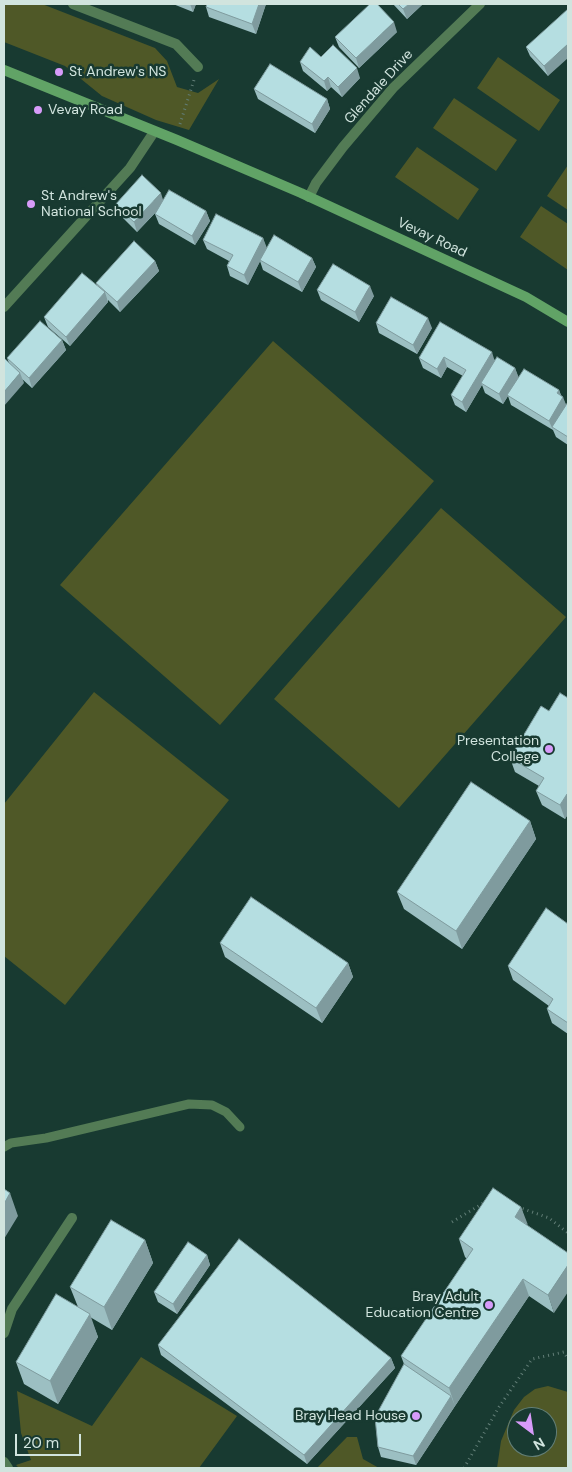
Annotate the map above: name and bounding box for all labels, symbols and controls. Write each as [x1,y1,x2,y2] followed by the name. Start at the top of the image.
[341,46,417,128] street label: Glendale Drive
[69,64,166,80] place label: St Andrew's NS
[53,66,65,78] marker: St Andrew's NS
[48,102,123,118] place label: Vevay Road
[32,104,44,116] marker: Vevay Road
[41,188,142,220] place label: St Andrew's National School
[25,198,37,210] marker: St Andrew's National School
[395,215,469,261] street label: Vevay Road
[457,733,539,766] place label: Presentation College
[543,743,555,755] marker: Presentation College
[366,1289,479,1321] place label: Bray Adult Education Centre
[483,1299,495,1311] marker: Bray Adult Education Centre
[507,1407,557,1457] north arrow
[295,1408,406,1424] place label: Bray Head House
[410,1410,422,1422] marker: Bray Head House
[18,1424,84,1456] scale bar
[23,1433,59,1453] text: 20 m
[530,1434,548,1454] text: N

